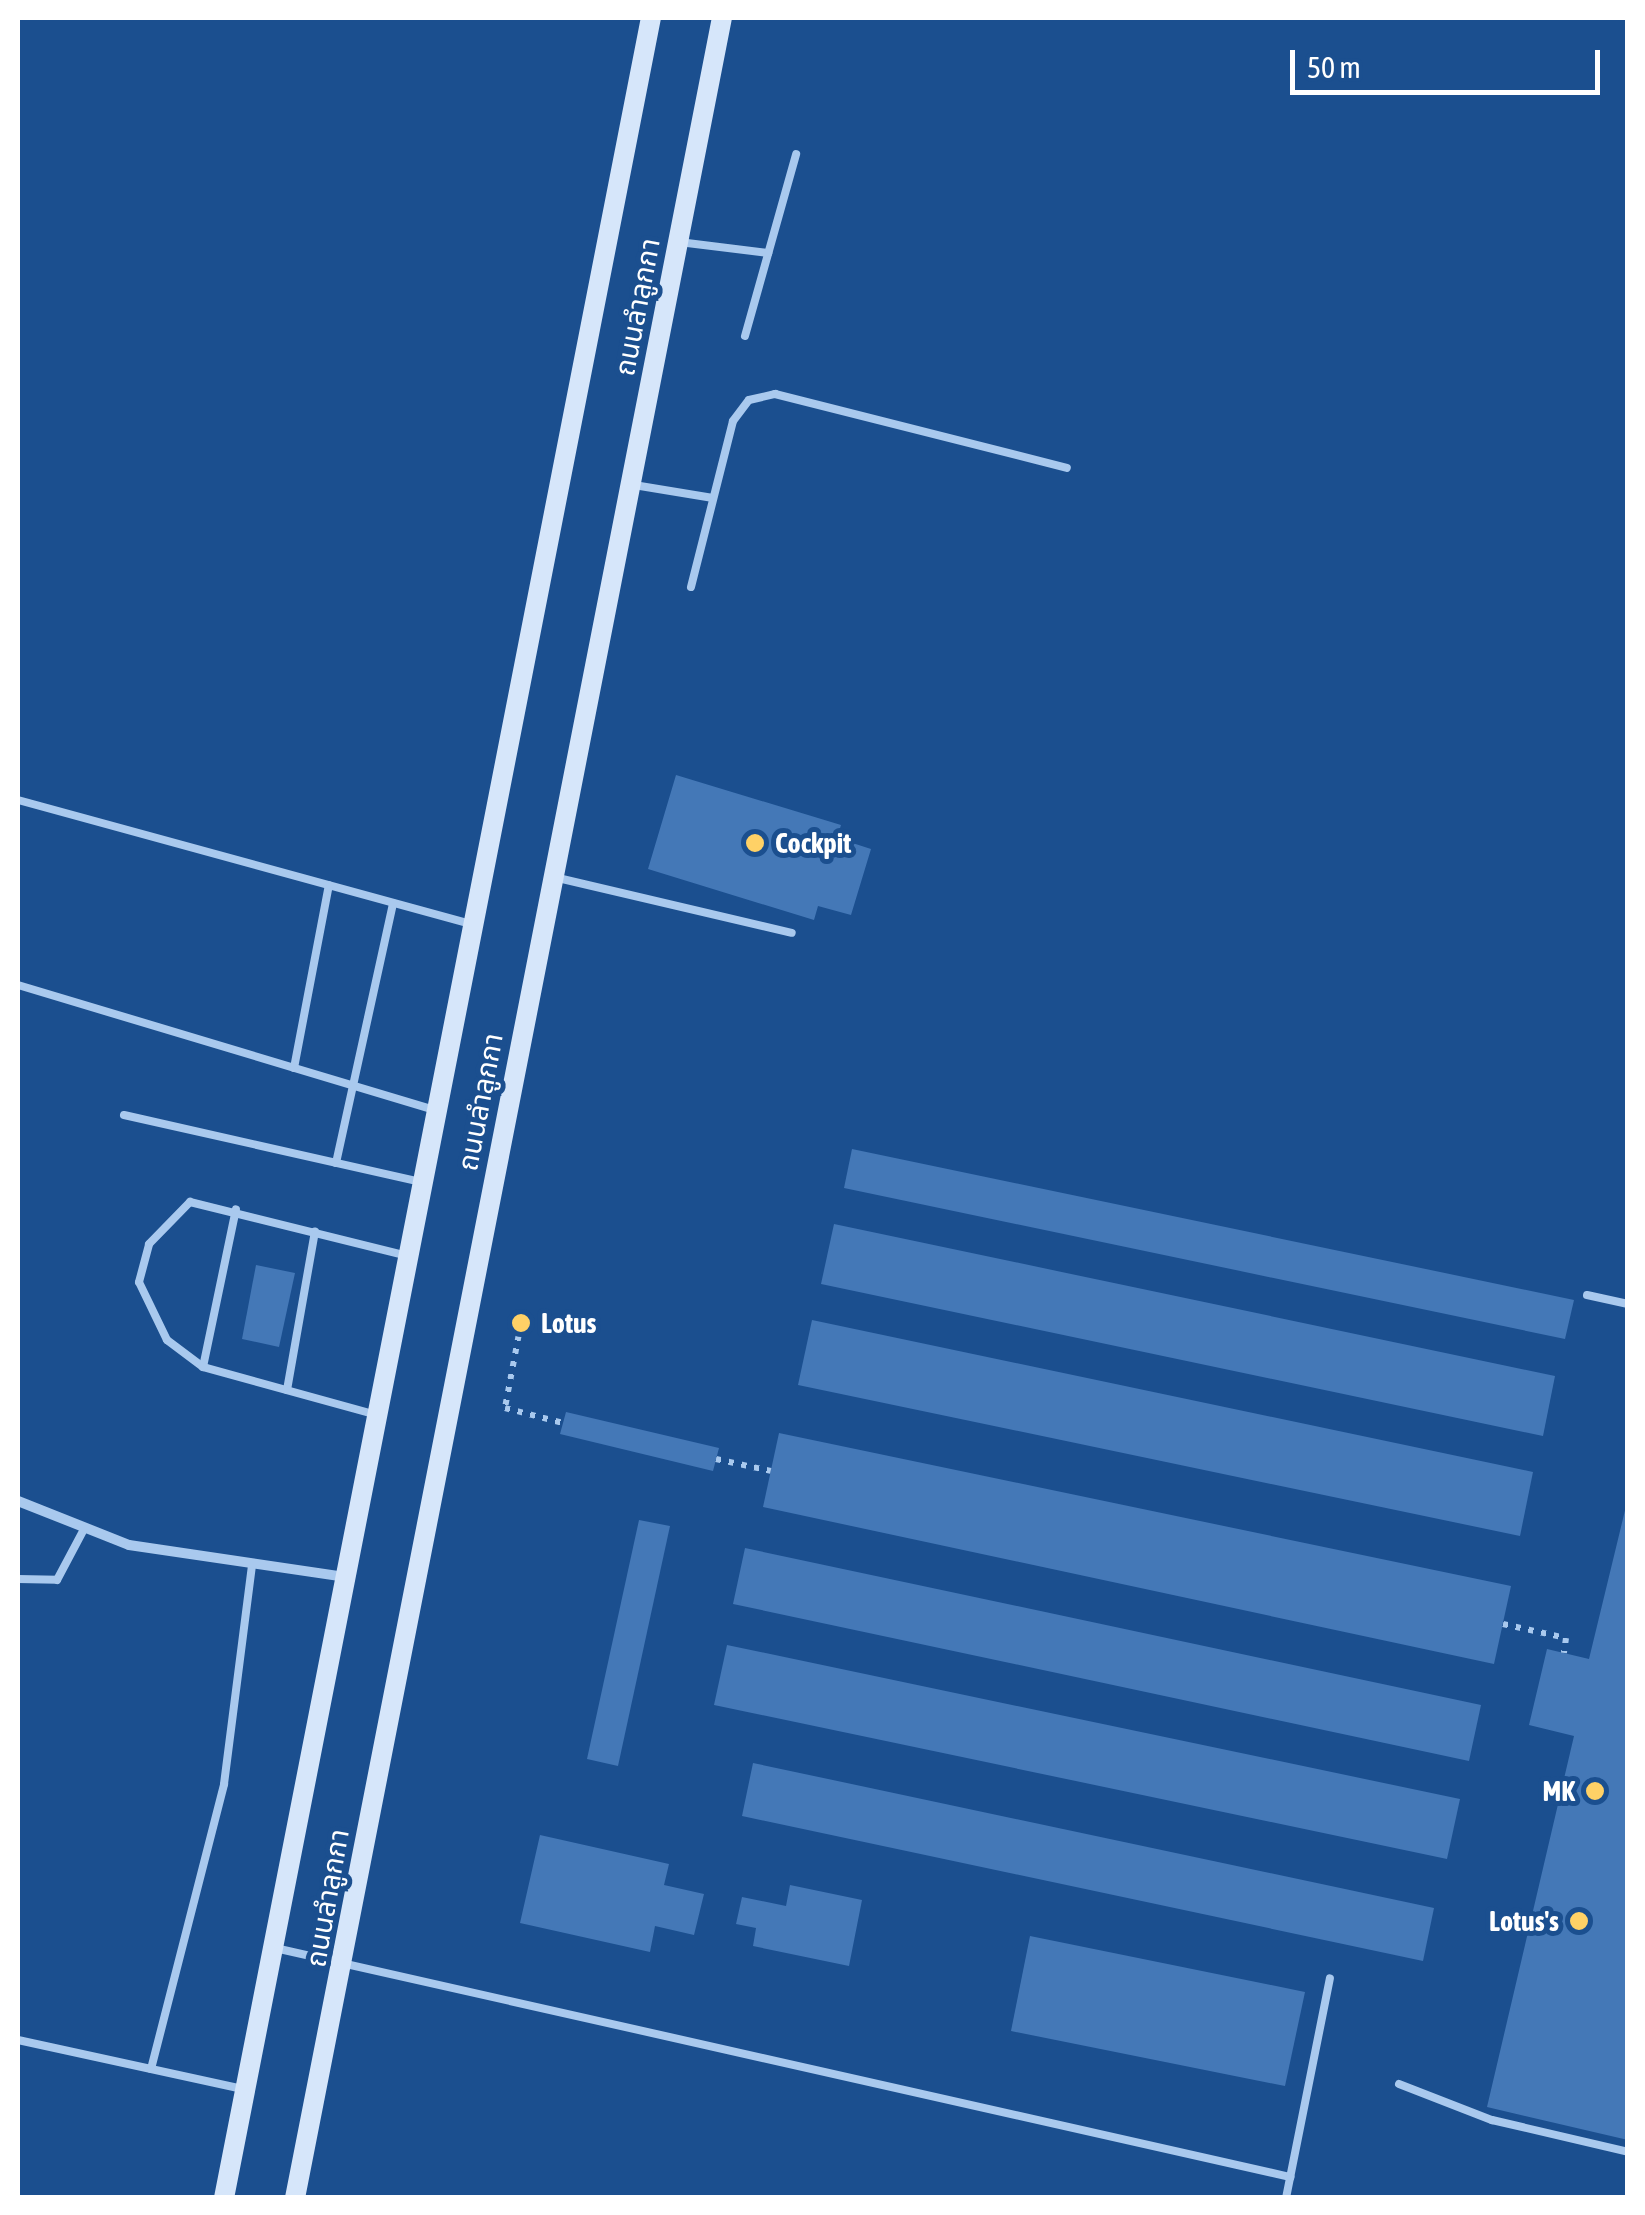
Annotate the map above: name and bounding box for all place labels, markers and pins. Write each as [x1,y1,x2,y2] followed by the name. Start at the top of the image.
[775,826,851,860] place label: Cockpit
[744,832,766,854] marker: Cockpit
[541,1306,596,1340] place label: Lotus
[510,1312,532,1334] marker: Lotus
[1543,1774,1575,1808] place label: MK
[1584,1780,1606,1802] marker: MK
[1489,1904,1559,1938] place label: Lotus's
[1568,1910,1590,1932] marker: Lotus's

